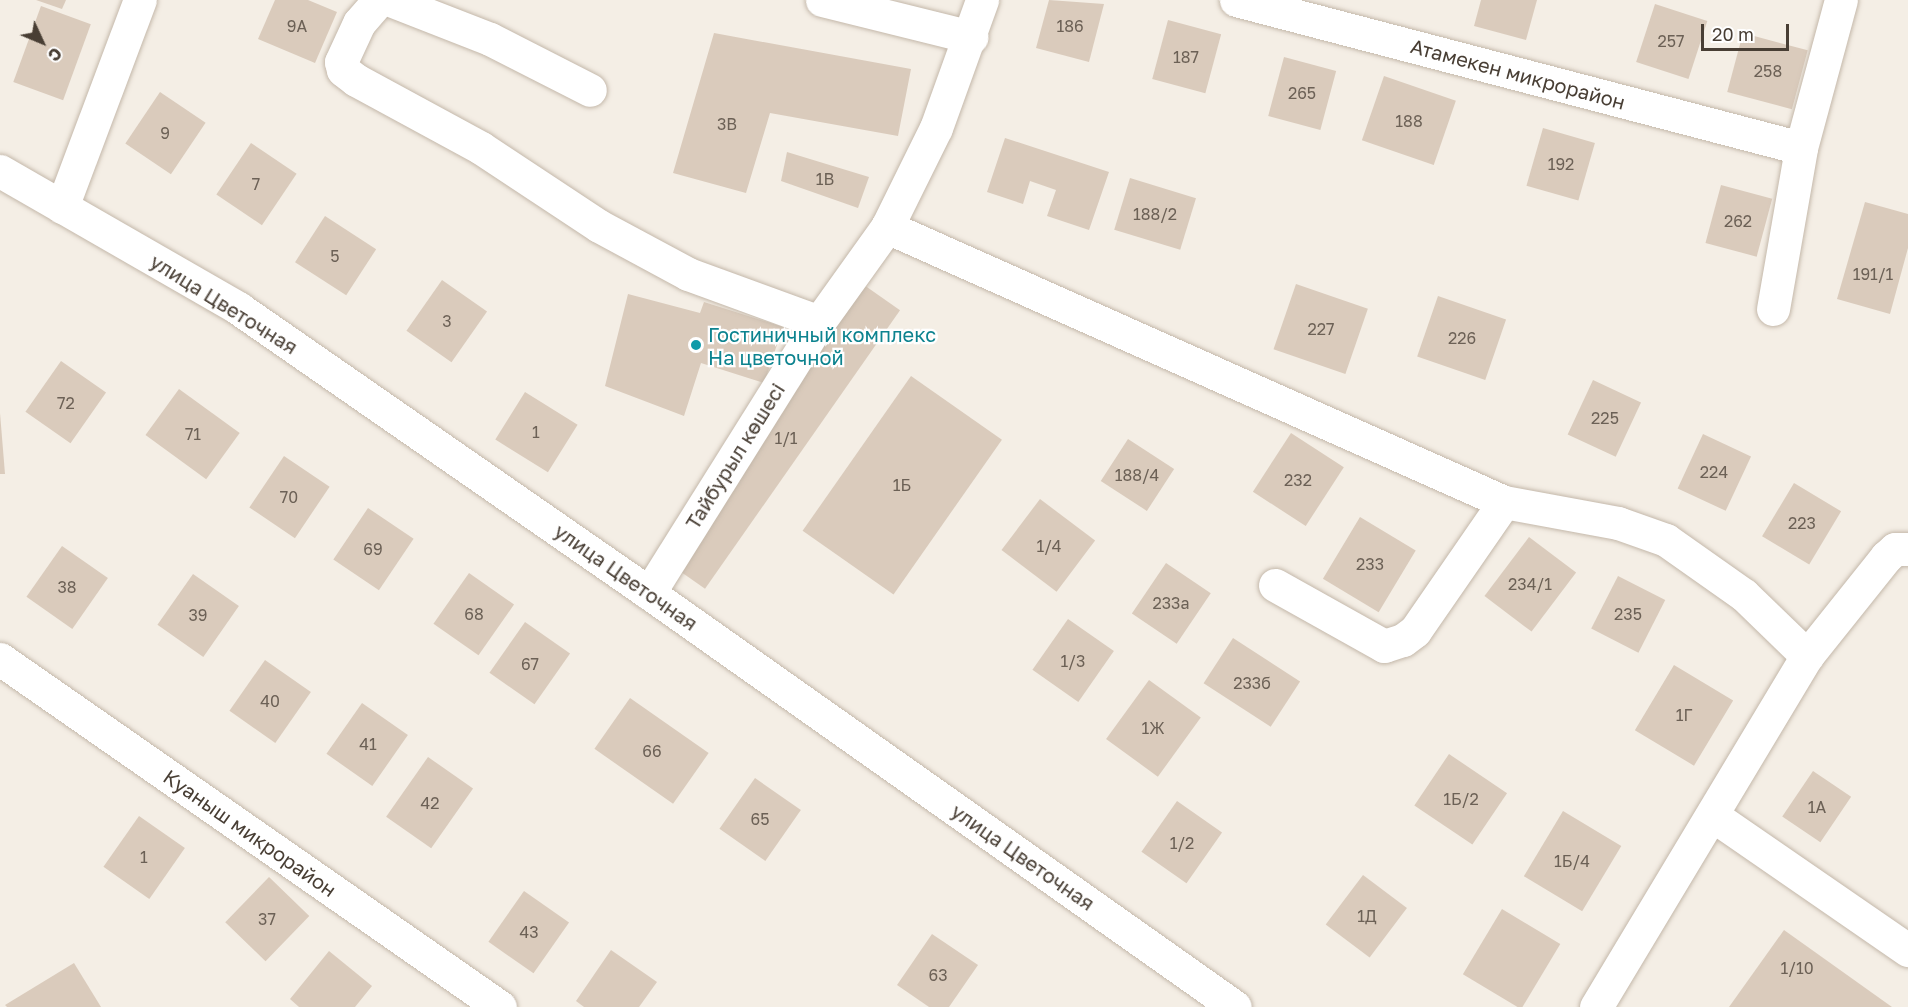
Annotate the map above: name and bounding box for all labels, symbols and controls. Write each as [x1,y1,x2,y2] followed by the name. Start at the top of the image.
[12,12,72,72] north arrow
[1704,12,1792,50] scale bar
[287,16,307,36] house number: 9А
[1056,16,1084,36] house number: 186
[1712,23,1754,45] text: 20 m
[1657,31,1685,51] house number: 257
[1408,34,1628,114] street label: Атамекен микрорайон
[44,43,66,66] text: С
[1173,47,1199,67] house number: 187
[1754,61,1782,81] house number: 258
[1288,83,1316,103] house number: 265
[1395,111,1423,131] house number: 188
[717,114,737,134] house number: 3В
[160,123,170,143] house number: 9
[1548,154,1574,174] house number: 192
[816,169,834,189] house number: 1В
[252,174,260,194] house number: 7
[1133,204,1177,224] house number: 188/2
[1724,211,1752,231] house number: 262
[330,246,340,266] house number: 5
[146,249,302,359] street label: улица Цветочная
[1853,264,1893,284] house number: 191/1
[442,311,452,331] house number: 3
[1307,319,1335,339] house number: 227
[708,322,936,369] place label: Гостиничный комплекс На цветочной
[1448,328,1476,348] house number: 226
[689,338,703,352] marker: Гостиничный комплекс На цветочной
[680,379,790,533] street label: Тайбурыл көшесі
[57,393,75,413] house number: 72
[1591,408,1619,428] house number: 225
[532,422,540,442] house number: 1
[185,424,201,444] house number: 71
[774,428,798,448] house number: 1/1
[1700,462,1728,482] house number: 224
[1115,465,1159,485] house number: 188/4
[1284,470,1312,490] house number: 232
[893,475,911,495] house number: 1Б
[280,487,298,507] house number: 70
[1788,513,1816,533] house number: 223
[550,519,702,635] street label: улица Цветочная
[1036,536,1062,556] house number: 1/4
[363,539,383,559] house number: 69
[1356,554,1384,574] house number: 233
[1508,574,1552,594] house number: 234/1
[57,577,77,597] house number: 38
[1152,593,1190,613] house number: 233а
[464,604,484,624] house number: 68
[1614,604,1642,624] house number: 235
[188,605,208,625] house number: 39
[1061,651,1085,671] house number: 1/3
[521,654,539,674] house number: 67
[1233,673,1271,693] house number: 233б
[260,691,280,711] house number: 40
[1676,705,1692,725] house number: 1Г
[1141,718,1165,738] house number: 1Ж
[359,734,377,754] house number: 41
[642,741,662,761] house number: 66
[159,764,341,902] street label: Куаныш микрорайон
[1443,789,1479,809] house number: 1Б/2
[420,793,440,813] house number: 42
[1808,797,1826,817] house number: 1А
[947,799,1099,915] street label: улица Цветочная
[751,809,769,829] house number: 65
[1170,833,1194,853] house number: 1/2
[140,847,148,867] house number: 1
[1554,851,1590,871] house number: 1Б/4
[1357,906,1377,926] house number: 1Д
[258,909,276,929] house number: 37
[519,922,539,942] house number: 43
[1780,958,1814,978] house number: 1/10
[928,965,948,985] house number: 63

